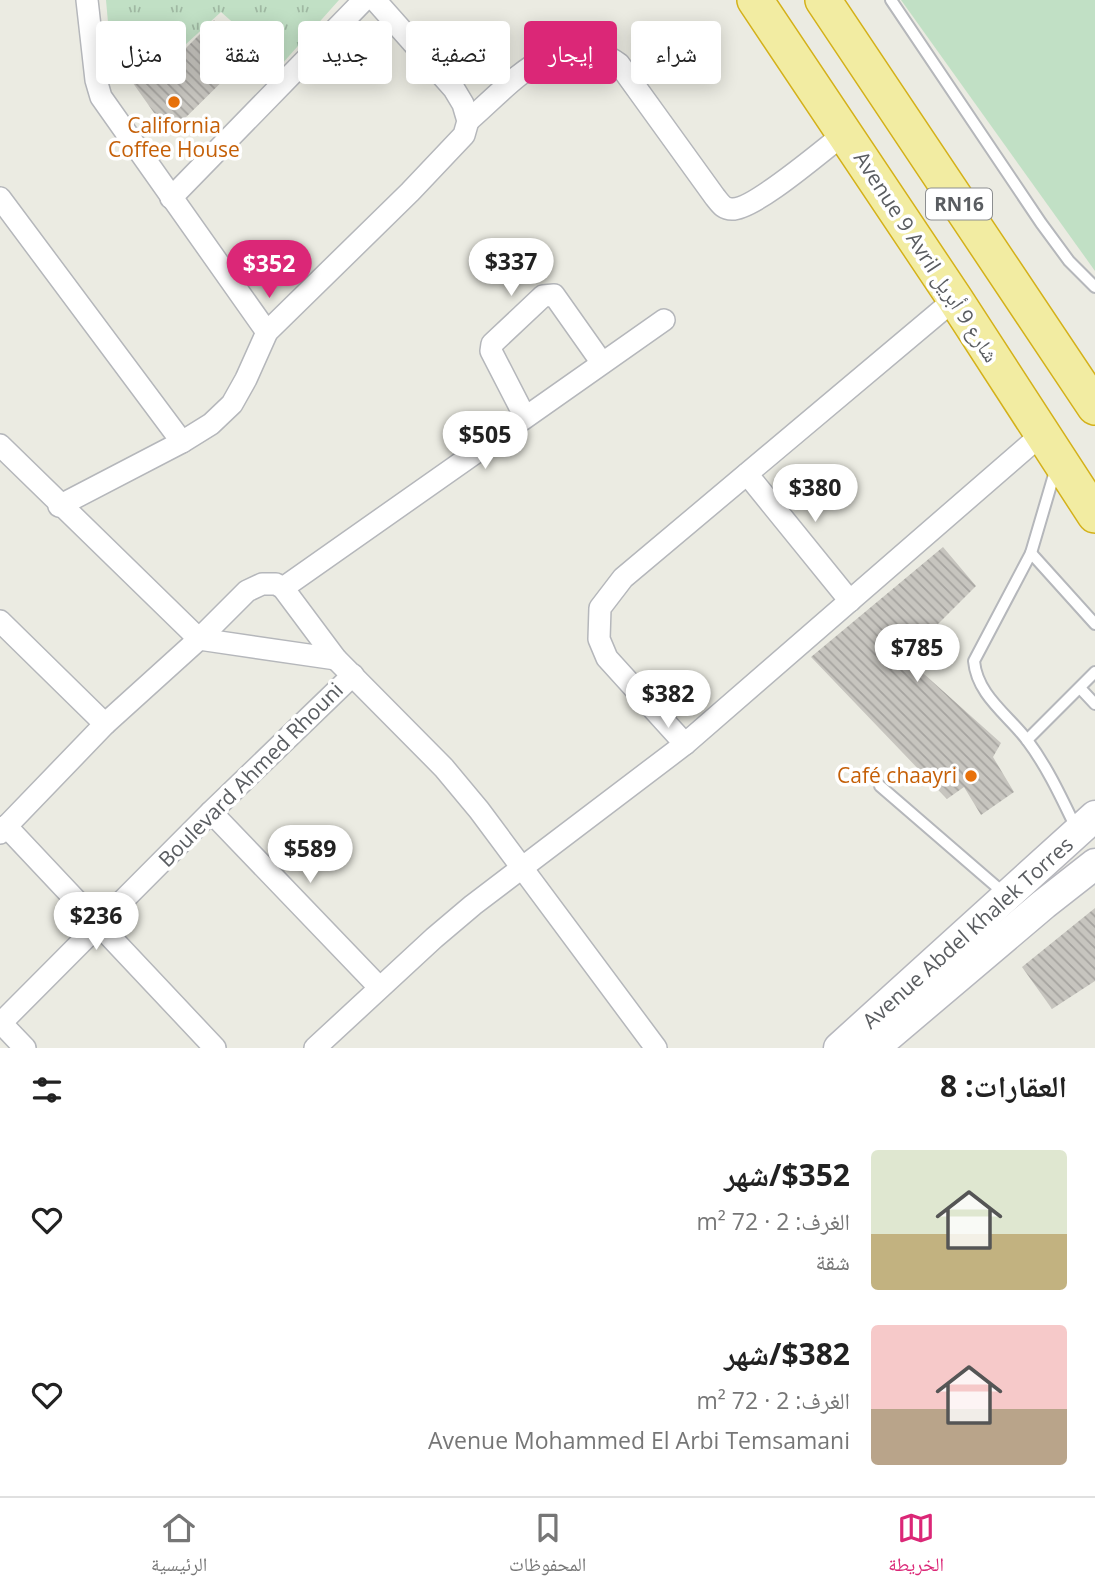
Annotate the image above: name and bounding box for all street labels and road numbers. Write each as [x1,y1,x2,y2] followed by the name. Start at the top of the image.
[848,146,1006,367] street label: Avenue 9 Avril شارع 9 أبريل
[926,188,992,220] road number: RN16
[152,676,349,873] street label: Boulevard Ahmed Rhouni
[856,830,1079,1034] street label: Avenue Abdel Khalek Torres

